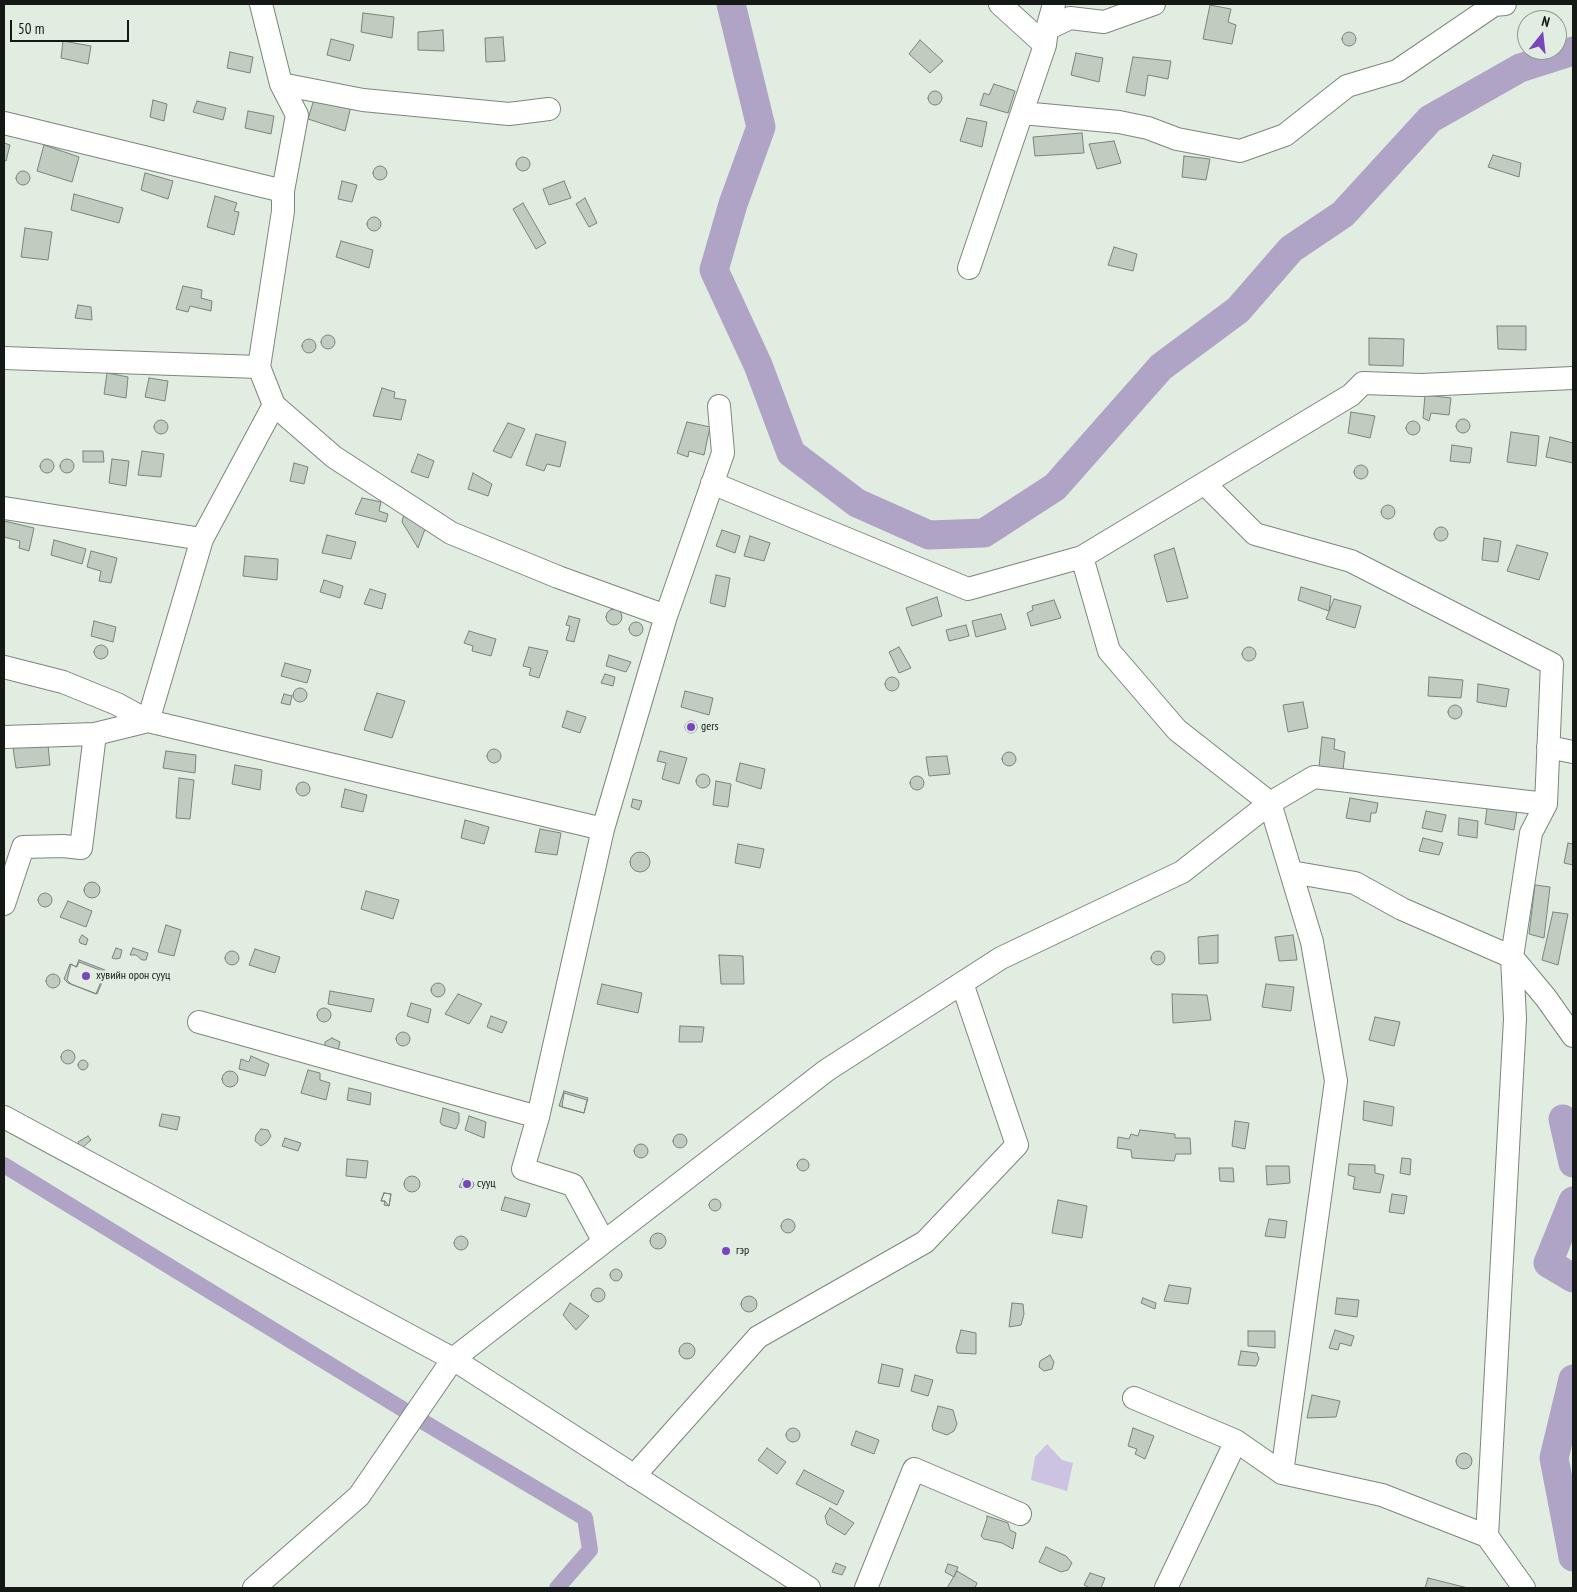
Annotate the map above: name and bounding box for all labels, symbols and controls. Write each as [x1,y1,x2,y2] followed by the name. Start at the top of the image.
[12,10,131,42] scale bar
[1517,10,1567,60] north arrow
[1540,12,1552,31] text: N
[18,19,44,38] text: 50 m
[701,720,718,734] place label: gers
[685,721,697,733] marker: gers
[96,969,170,983] place label: хувийн орон сууц
[80,970,92,982] marker: хувийн орон сууц
[477,1177,496,1191] place label: сууц
[461,1178,473,1190] marker: сууц
[736,1244,749,1258] place label: гэр
[720,1245,732,1257] marker: гэр

